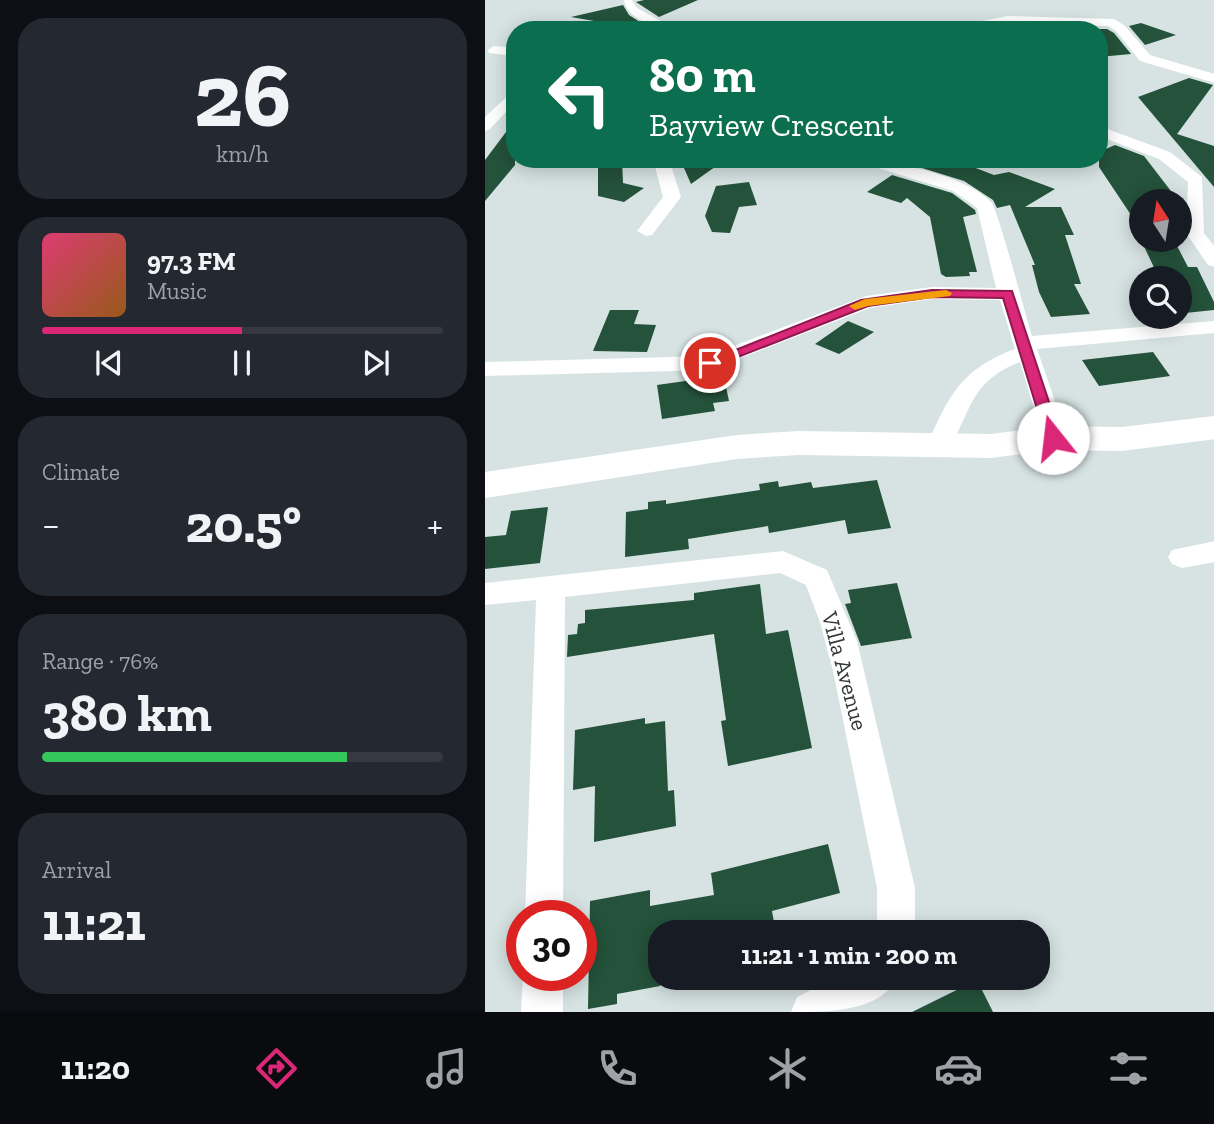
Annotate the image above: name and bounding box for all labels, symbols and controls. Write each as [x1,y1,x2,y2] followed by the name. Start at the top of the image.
[194,40,291,149] text: 26
[649,46,756,105] text: 80 m
[534,49,625,140] icon: left
[649,106,894,144] text: Bayview Crescent
[216,140,269,168] text: km/h
[1129,189,1192,252] north arrow
[1129,189,1192,329] map controls
[147,245,236,277] text: 97.3 FM
[1129,266,1192,329] button: search
[147,277,207,305] text: Music
[680,333,740,393] pin
[90,344,128,382] icon: previous
[223,344,261,382] icon: pause
[357,344,395,382] icon: next
[691,344,729,382] icon: arrive
[1016,401,1090,475] position arrow
[42,458,120,486] text: Climate
[186,493,301,555] text: 20.5°
[42,502,60,548] text: −
[427,502,443,548] text: +
[815,608,874,733] street label: Villa Avenue
[42,647,158,675] text: Range · 76%
[42,682,212,744] text: 380 km
[42,856,111,884] text: Arrival
[42,891,146,953] text: 11:21
[506,900,597,991] speed limit sign: 30
[741,939,957,971] text: 11:21 · 1 min · 200 m
[252,1044,301,1093] icon: directions
[422,1044,471,1093] icon: music
[593,1044,642,1093] icon: phone
[763,1044,812,1093] icon: climate
[934,1044,983,1093] icon: car
[1104,1044,1153,1093] icon: filters
[61,1049,130,1087] text: 11:20

